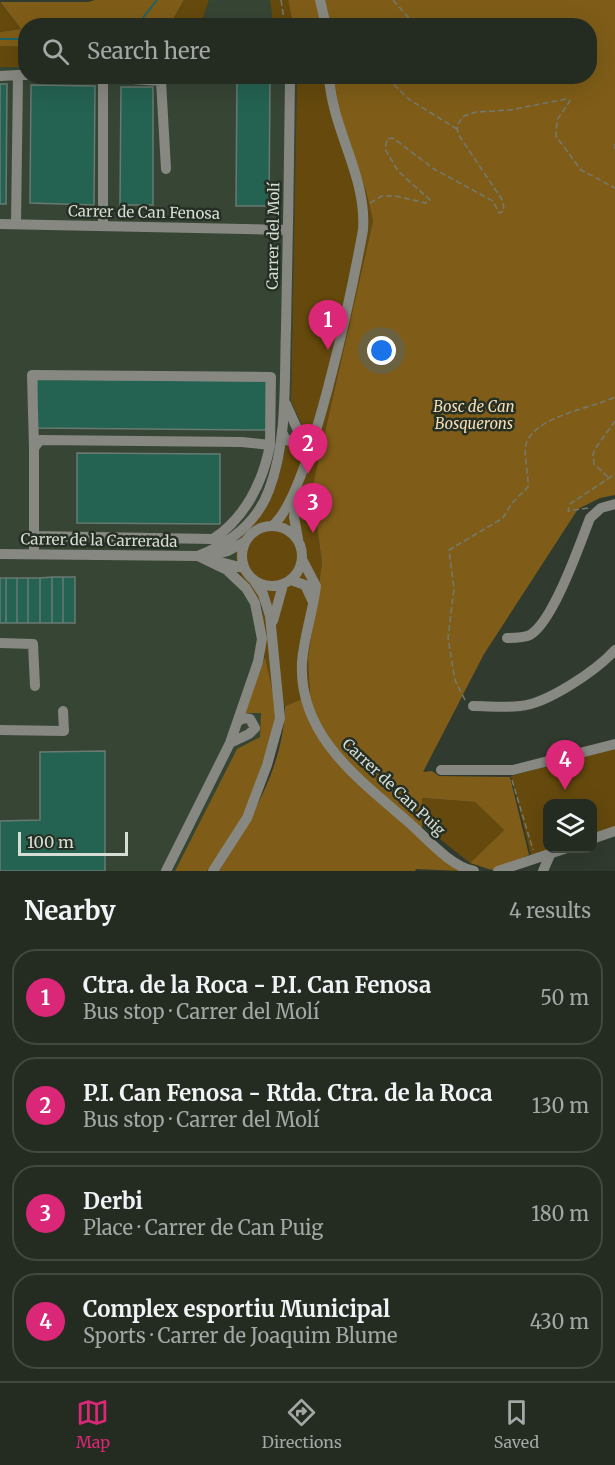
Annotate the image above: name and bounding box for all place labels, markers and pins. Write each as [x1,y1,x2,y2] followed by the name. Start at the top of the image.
[308,300,348,350] pin: 1
[288,424,328,474] pin: 2
[294,484,332,533] pin: 3
[546,740,584,790] pin: 4

